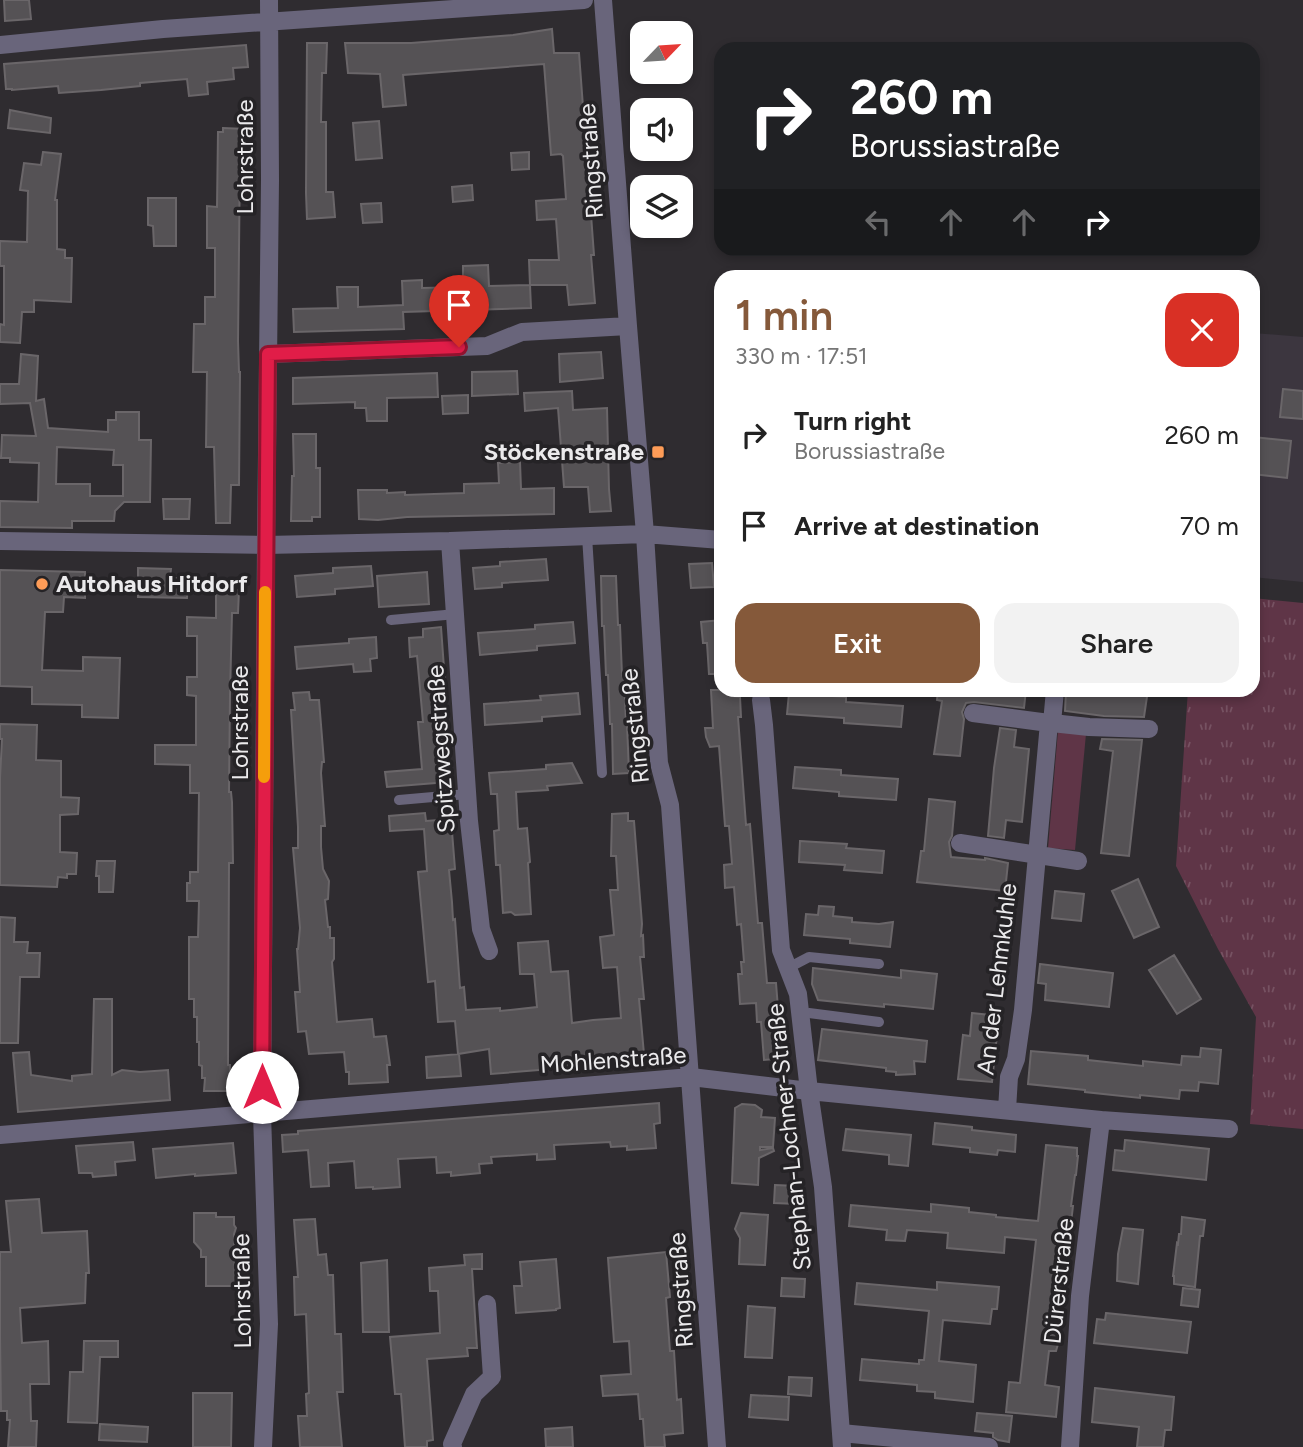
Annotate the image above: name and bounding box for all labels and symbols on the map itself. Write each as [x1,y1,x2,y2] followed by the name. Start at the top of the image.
[630,21,693,84] north arrow
[230,99,259,215] street label: Lohrstraße
[572,102,609,220] street label: Ringstraße
[429,275,489,347] pin
[484,437,644,466] place label: Stöckenstraße
[650,444,666,460] marker: Stöckenstraße
[56,569,248,598] place label: Autohaus Hitdorf
[34,576,50,592] marker: Autohaus Hitdorf
[420,664,461,834] street label: Spitzwegstraße
[225,665,254,781] street label: Lohrstraße
[614,667,655,785] street label: Ringstraße
[970,881,1023,1076] street label: An der Lehmkuhle
[760,1002,817,1272] street label: Stephan-Lochner-Straße
[539,1040,687,1079] street label: Mohlenstraße
[225,1050,299,1124] position arrow
[1037,1217,1080,1345] street label: Dürerstraße
[662,1231,699,1349] street label: Ringstraße
[226,1233,257,1349] street label: Lohrstraße

